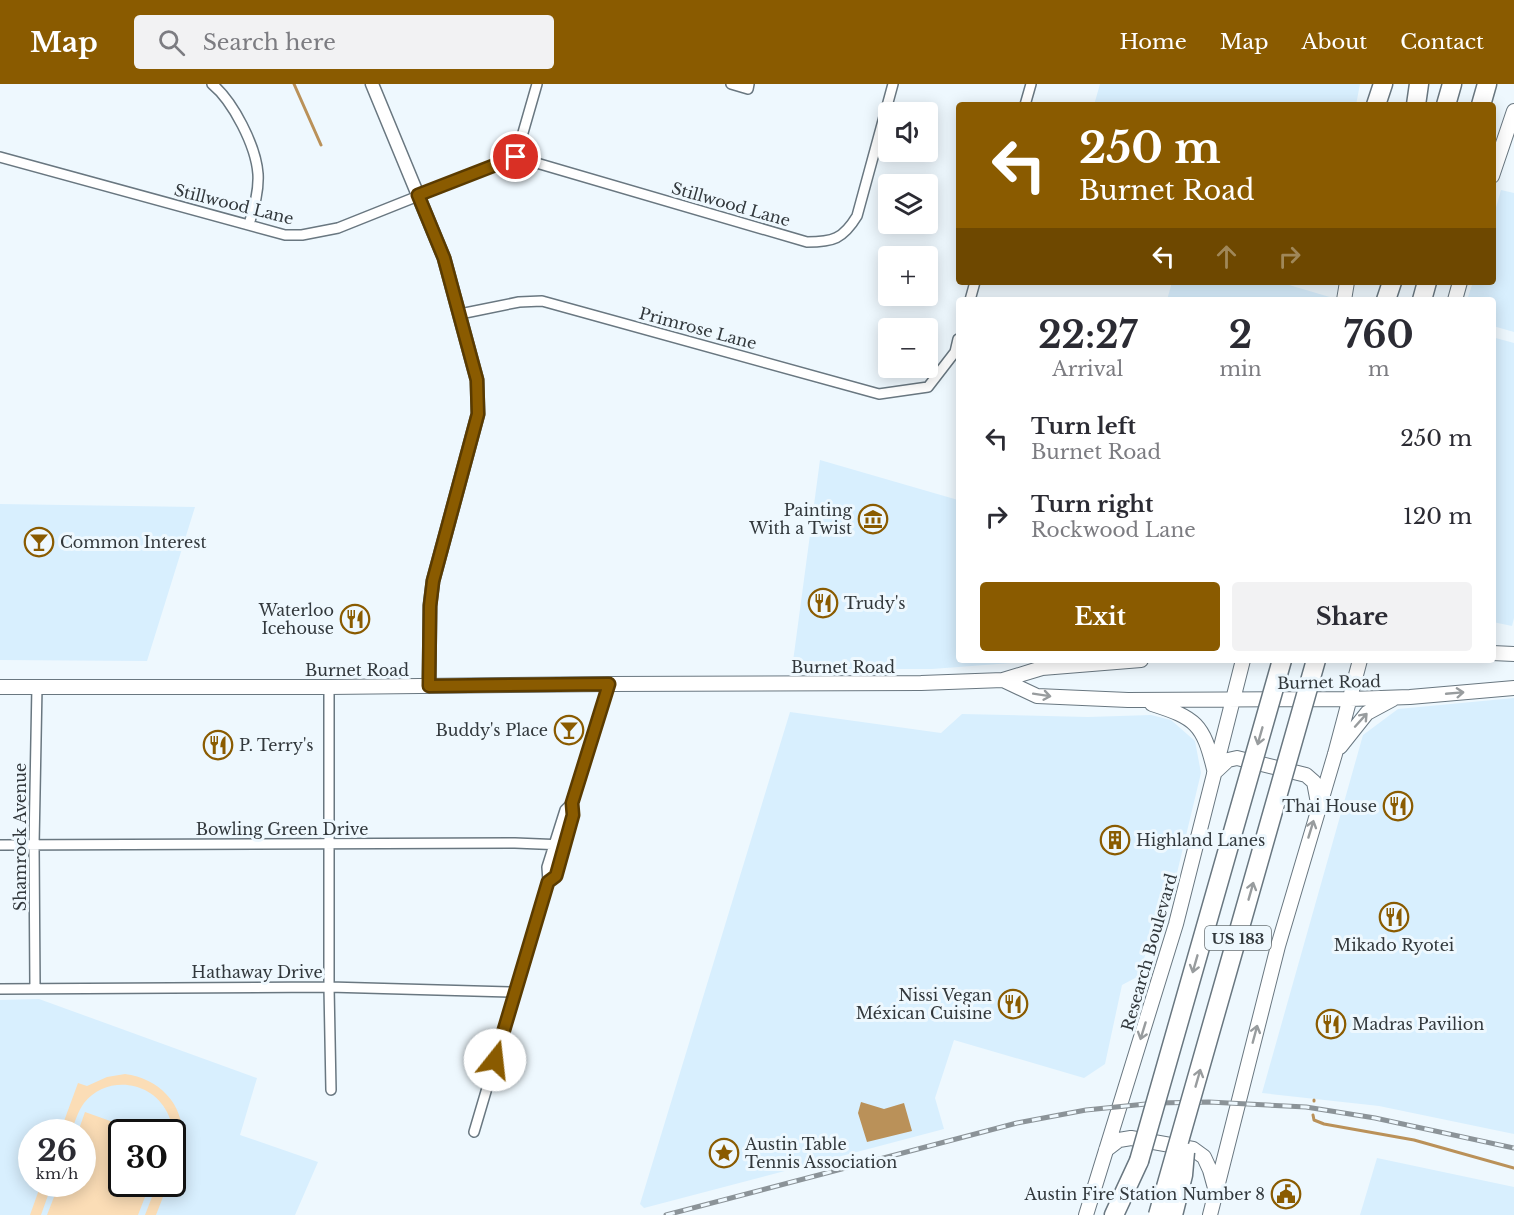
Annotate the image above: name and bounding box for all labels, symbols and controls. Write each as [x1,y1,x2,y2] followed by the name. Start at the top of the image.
[134,15,554,69] search box
[30,25,98,60] text: Map
[155,26,188,59] icon: search
[203,29,336,56] text: Search here
[1120,29,1187,55] text: Home
[1220,29,1268,55] text: Map
[1301,29,1367,55] text: About
[1400,29,1484,55] text: Contact
[878,102,938,378] map controls
[878,102,938,162] button: sound
[1079,122,1221,174] text: 250 m
[980,126,1058,204] icon: left
[490,131,541,182] pin
[499,140,532,173] icon: arrive
[878,174,938,234] button: layers
[1079,174,1254,207] text: Burnet Road
[669,178,793,230] street label: Stillwood Lane
[172,179,296,229] street label: Stillwood Lane
[1147,240,1180,273] icon: left
[1210,240,1243,273] icon: ahead
[1273,240,1306,273] icon: right
[878,246,938,306] button: +
[637,303,759,353] street label: Primrose Lane
[1038,313,1137,358] text: 22:27
[1229,313,1252,358] text: 2
[1344,313,1414,358] text: 760
[878,318,938,378] button: −
[1052,357,1123,381] text: Arrival
[1219,357,1262,381] text: min
[1368,357,1389,381] text: m
[1031,413,1136,440] text: Turn left
[980,422,1013,455] icon: left
[1400,425,1472,452] text: 250 m
[1031,440,1161,464] text: Burnet Road
[1031,491,1153,518] text: Turn right
[748,500,852,538] place label: Painting With a Twist
[980,500,1013,533] icon: right
[857,503,889,535] museum icon: Painting With a Twist
[1403,503,1472,530] text: 120 m
[1031,518,1196,542] text: Rockwood Lane
[23,526,55,558] bar icon: Common Interest
[60,532,207,552] place label: Common Interest
[980,582,1220,651] button: Exit
[1232,582,1472,651] button: Share
[807,587,839,619] restaurant icon: Trudy's
[844,593,905,613] place label: Trudy's
[258,600,334,638] place label: Waterloo Icehouse
[339,603,371,635] restaurant icon: Waterloo Icehouse
[791,657,895,677] street label: Burnet Road
[305,660,409,680] street label: Burnet Road
[1277,671,1381,693] street label: Burnet Road
[1445,687,1465,698] one-way arrow
[1032,690,1051,701] one-way arrow
[1354,713,1368,728] one-way arrow
[553,714,585,746] bar icon: Buddy's Place
[435,720,548,740] place label: Buddy's Place
[1254,727,1265,746] one-way arrow
[202,729,234,761] restaurant icon: P. Terry's
[239,735,313,755] place label: P. Terry's
[10,763,30,911] street label: Shamrock Avenue
[1382,790,1414,822] restaurant icon: Thai House
[1282,796,1377,816] place label: Thai House
[196,819,368,839] street label: Bowling Green Drive
[1306,820,1317,839] one-way arrow
[1099,824,1131,856] building icon: Highland Lanes
[1136,830,1265,850] place label: Highland Lanes
[1117,871,1181,1033] street label: Research Boulevard
[1246,882,1257,901] one-way arrow
[1378,901,1410,933] restaurant icon: Mikado Ryotei
[1205,926,1271,950] road number: US 183
[1334,935,1455,955] place label: Mikado Ryotei
[1189,954,1200,973] one-way arrow
[191,962,323,982] street label: Hathaway Drive
[856,985,992,1023] place label: Nissi Vegan Méxican Cuisine
[997,988,1029,1020] restaurant icon: Nissi Vegan Méxican Cuisine
[1315,1008,1347,1040] restaurant icon: Madras Pavilion
[1352,1014,1484,1034] place label: Madras Pavilion
[1137,1021,1148,1040] one-way arrow
[1249,1025,1261,1044] one-way arrow
[463,1028,527,1092] position arrow
[1193,1069,1204,1088] one-way arrow
[108,1119,186,1197] speed limit sign: 30
[37,1132,77,1169] text: 26
[744,1134,897,1172] place label: Austin Table Tennis Association
[708,1137,740,1169] place icon: Austin Table Tennis Association
[36,1164,78,1183] text: km/h
[1270,1178,1302,1210] public building icon: Austin Fire Station Number 8
[1024,1184,1265,1204] place label: Austin Fire Station Number 8

